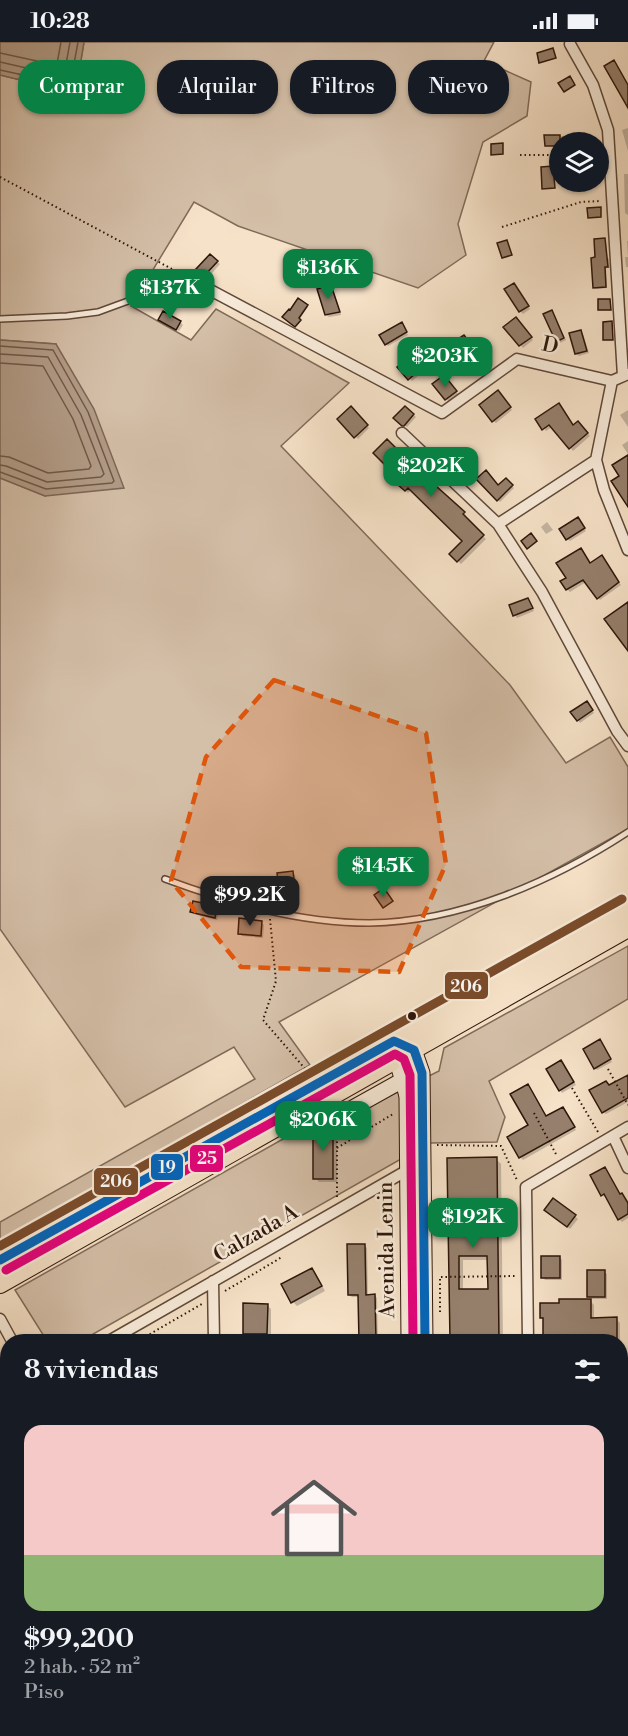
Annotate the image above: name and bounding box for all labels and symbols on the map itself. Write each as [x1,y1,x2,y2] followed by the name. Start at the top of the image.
[286,249,370,300] pin: $136K
[128,269,212,320] pin: $137K
[539,331,561,361] street label: D
[403,337,487,388] pin: $203K
[389,447,473,498] pin: $202K
[341,847,425,898] pin: $145K
[201,876,299,927] pin: $99.2K
[444,971,489,1000] line badge: 206
[450,977,482,997] text: 206
[406,1010,418,1022] unlabelled marker
[281,1101,365,1152] pin: $206K
[189,1144,224,1173] line badge: 25
[197,1149,217,1169] text: 25
[150,1153,184,1181] line badge: 19
[158,1158,176,1178] text: 19
[93,1167,139,1196] line badge: 206
[100,1172,132,1192] text: 206
[373,1181,401,1320] street label: Avenida Lenin
[431,1198,515,1249] pin: $192K
[209,1199,303,1269] street label: Calzada A

